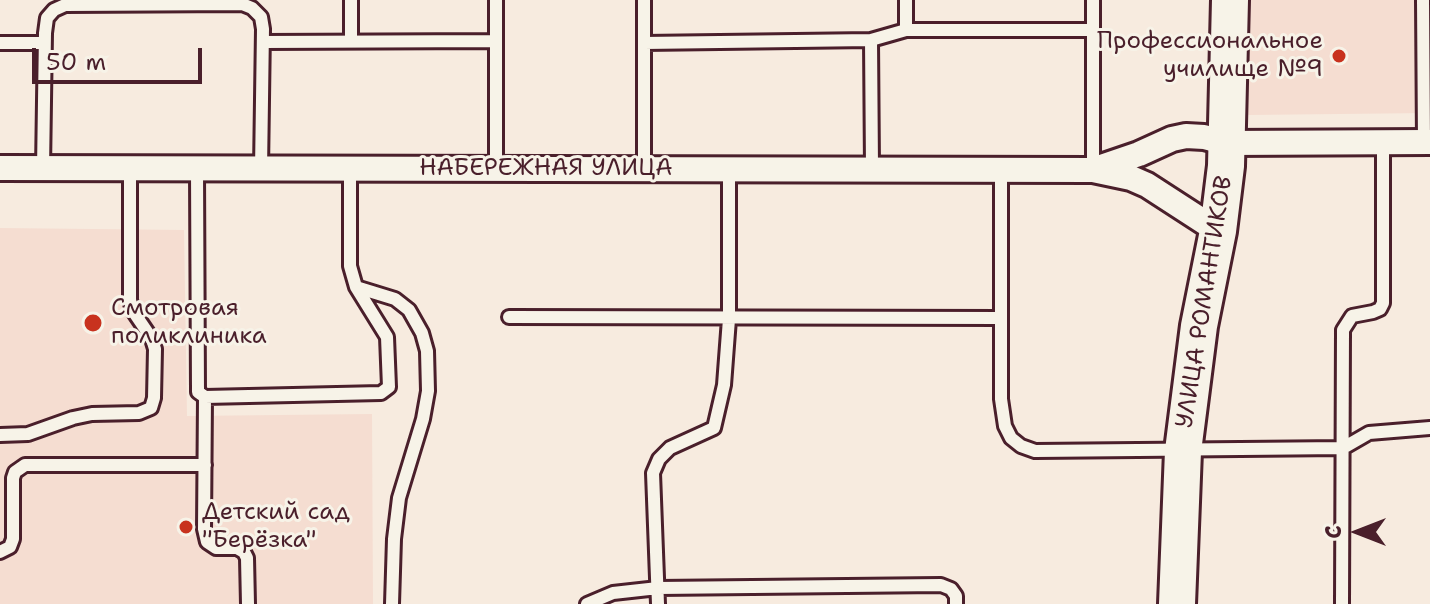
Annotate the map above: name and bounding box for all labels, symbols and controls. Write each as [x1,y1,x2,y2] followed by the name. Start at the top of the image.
[1097,28,1323,84] place label: Профессиональное училище №9
[36,32,206,82] scale bar
[46,46,106,78] text: 50 m
[1330,47,1348,65] marker: Профессиональное училище №9
[419,155,673,183] street label: НАБЕРЕЖНАЯ УЛИЦА
[1171,174,1239,430] street label: УЛИЦА РОМАНТИКОВ
[111,295,267,351] place label: Смотровая поликлиника
[82,312,104,334] marker: Смотровая поликлиника
[1318,492,1398,572] north arrow
[202,499,350,555] place label: Детский сад "Берёзка"
[177,518,195,536] marker: Детский сад "Берёзка"
[1319,525,1348,539] text: С

